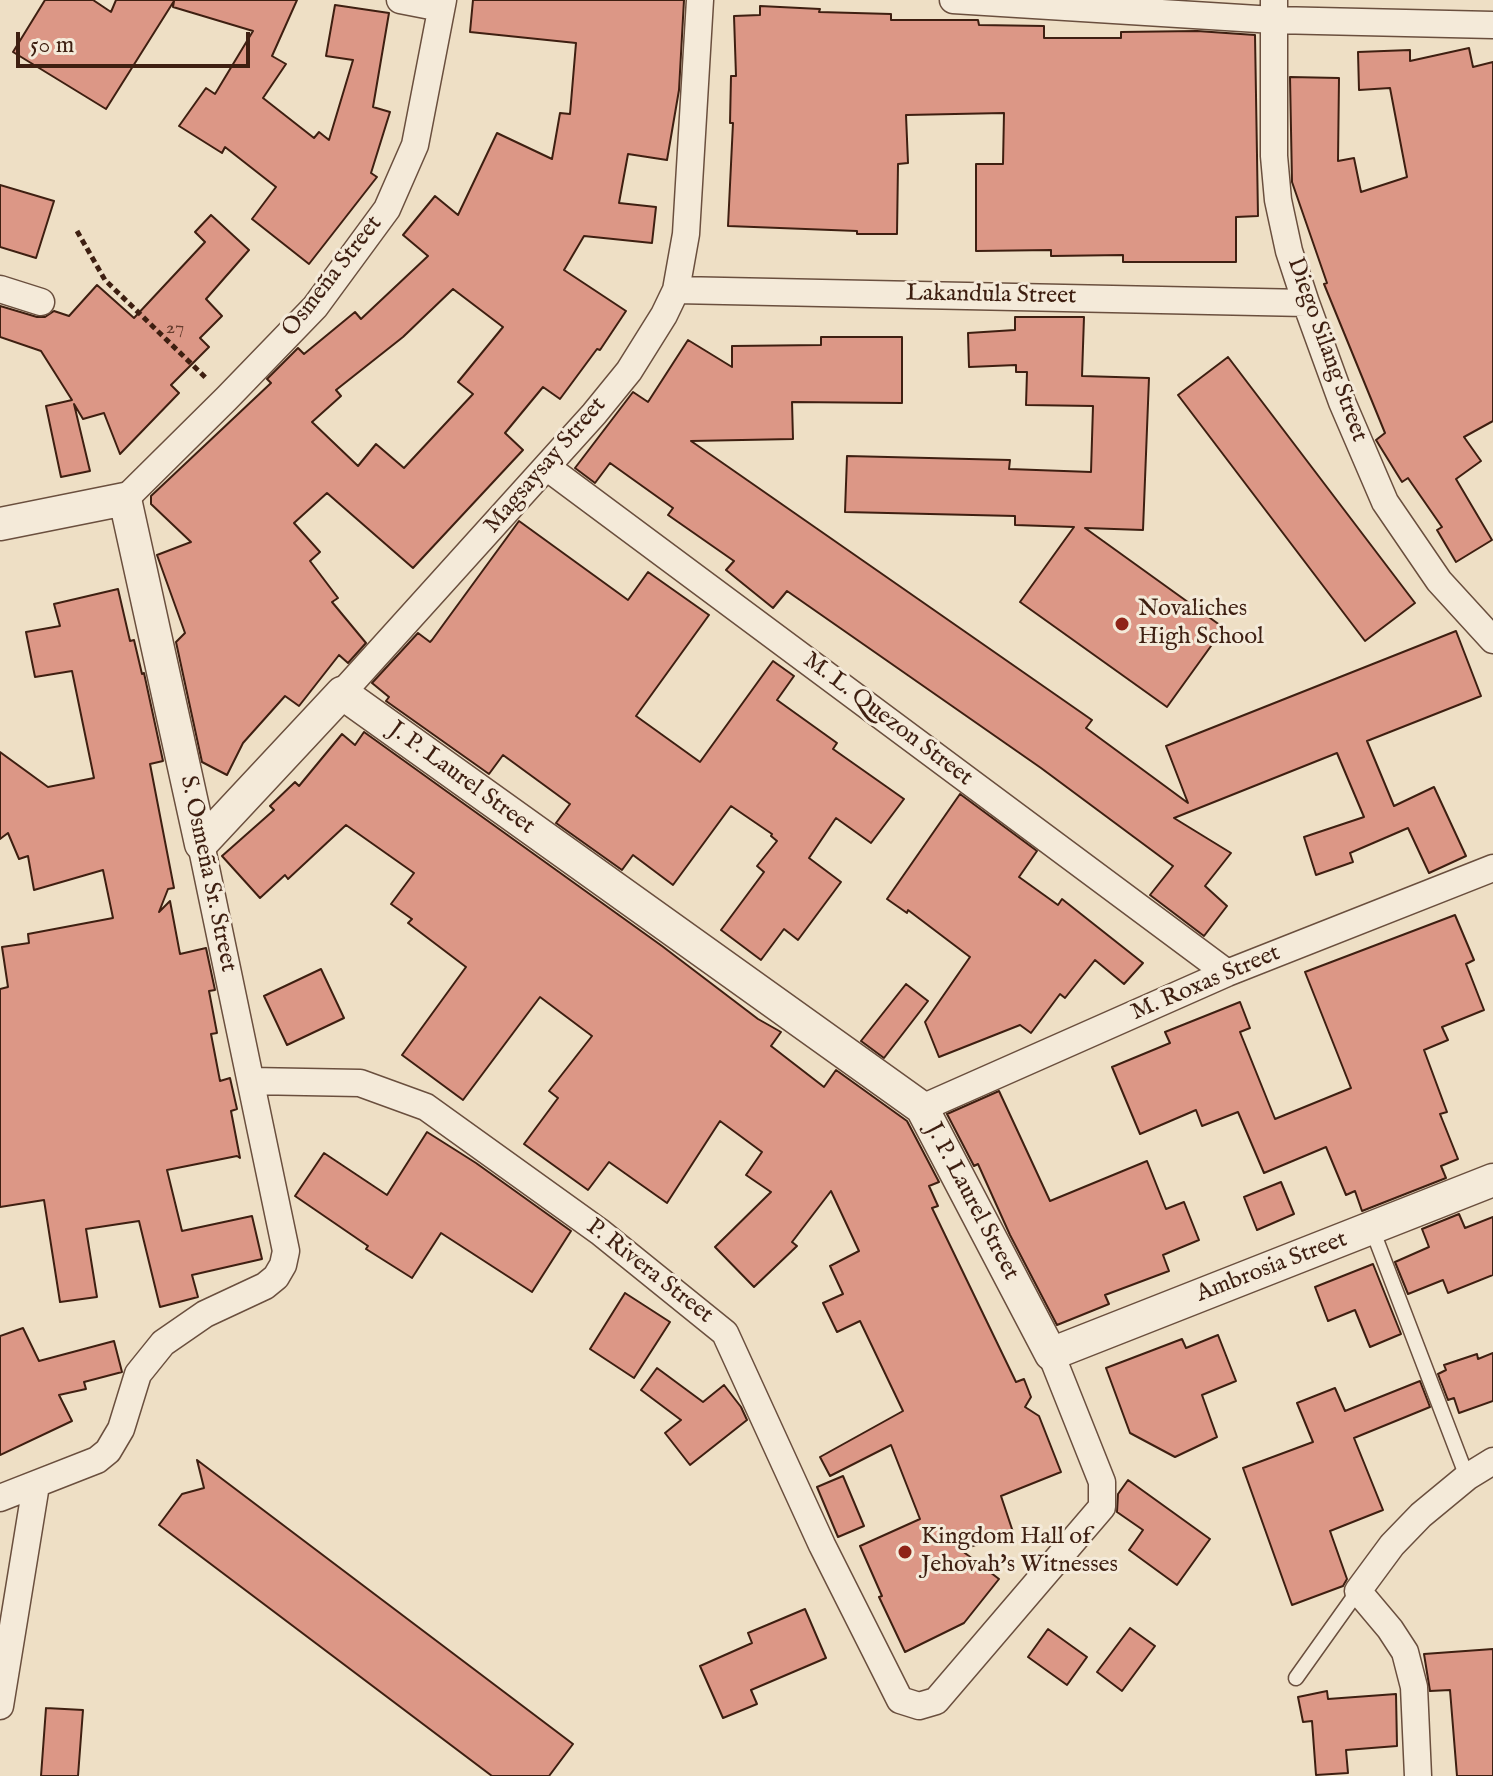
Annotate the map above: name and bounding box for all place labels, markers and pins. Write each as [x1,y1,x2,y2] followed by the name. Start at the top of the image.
[1138,596,1264,652] place label: Novaliches High School
[1113,615,1131,633] marker: Novaliches High School
[921,1524,1118,1580] place label: Kingdom Hall of Jehovah's Witnesses
[896,1543,914,1561] marker: Kingdom Hall of Jehovah's Witnesses

